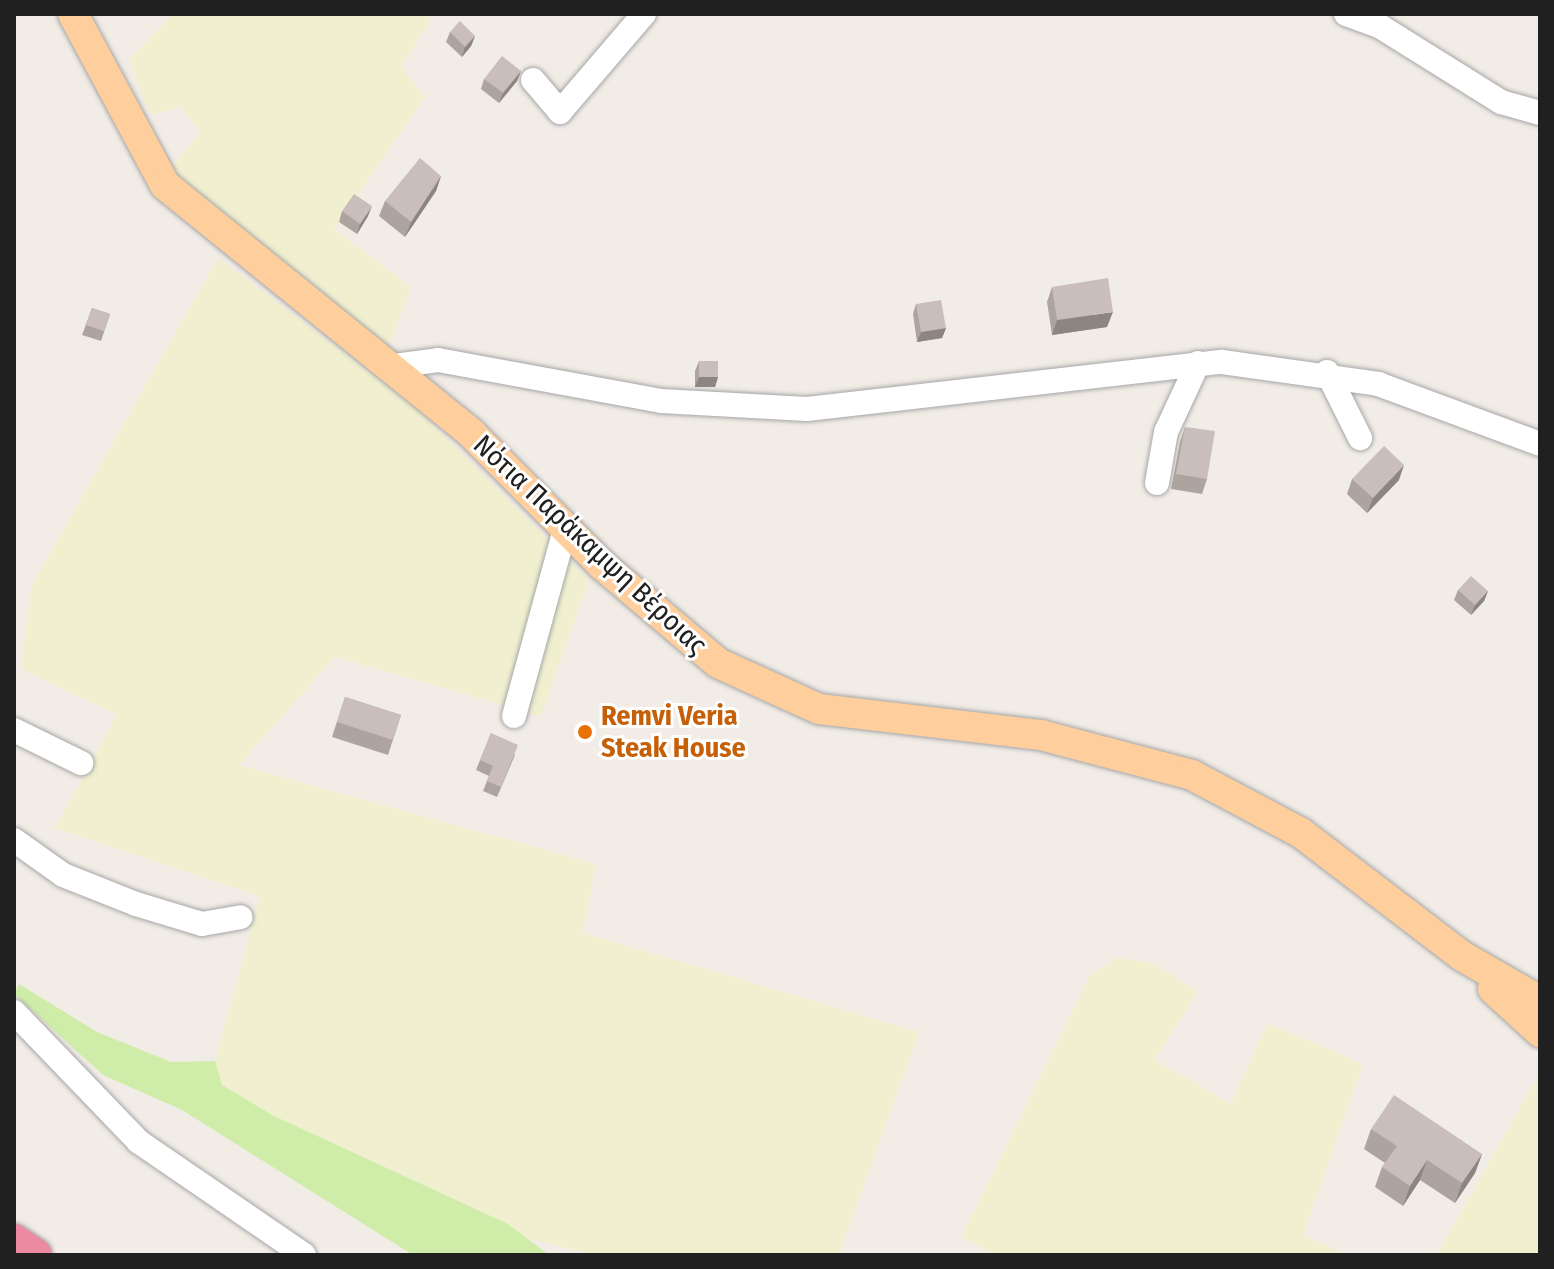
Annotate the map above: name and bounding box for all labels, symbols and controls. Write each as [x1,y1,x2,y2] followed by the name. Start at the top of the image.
[466,428,714,662] street label: Νότια Παράκαμψη Βέροιας
[601,699,746,765] place label: Remvi Veria Steak House
[576,723,594,741] marker: Remvi Veria Steak House

